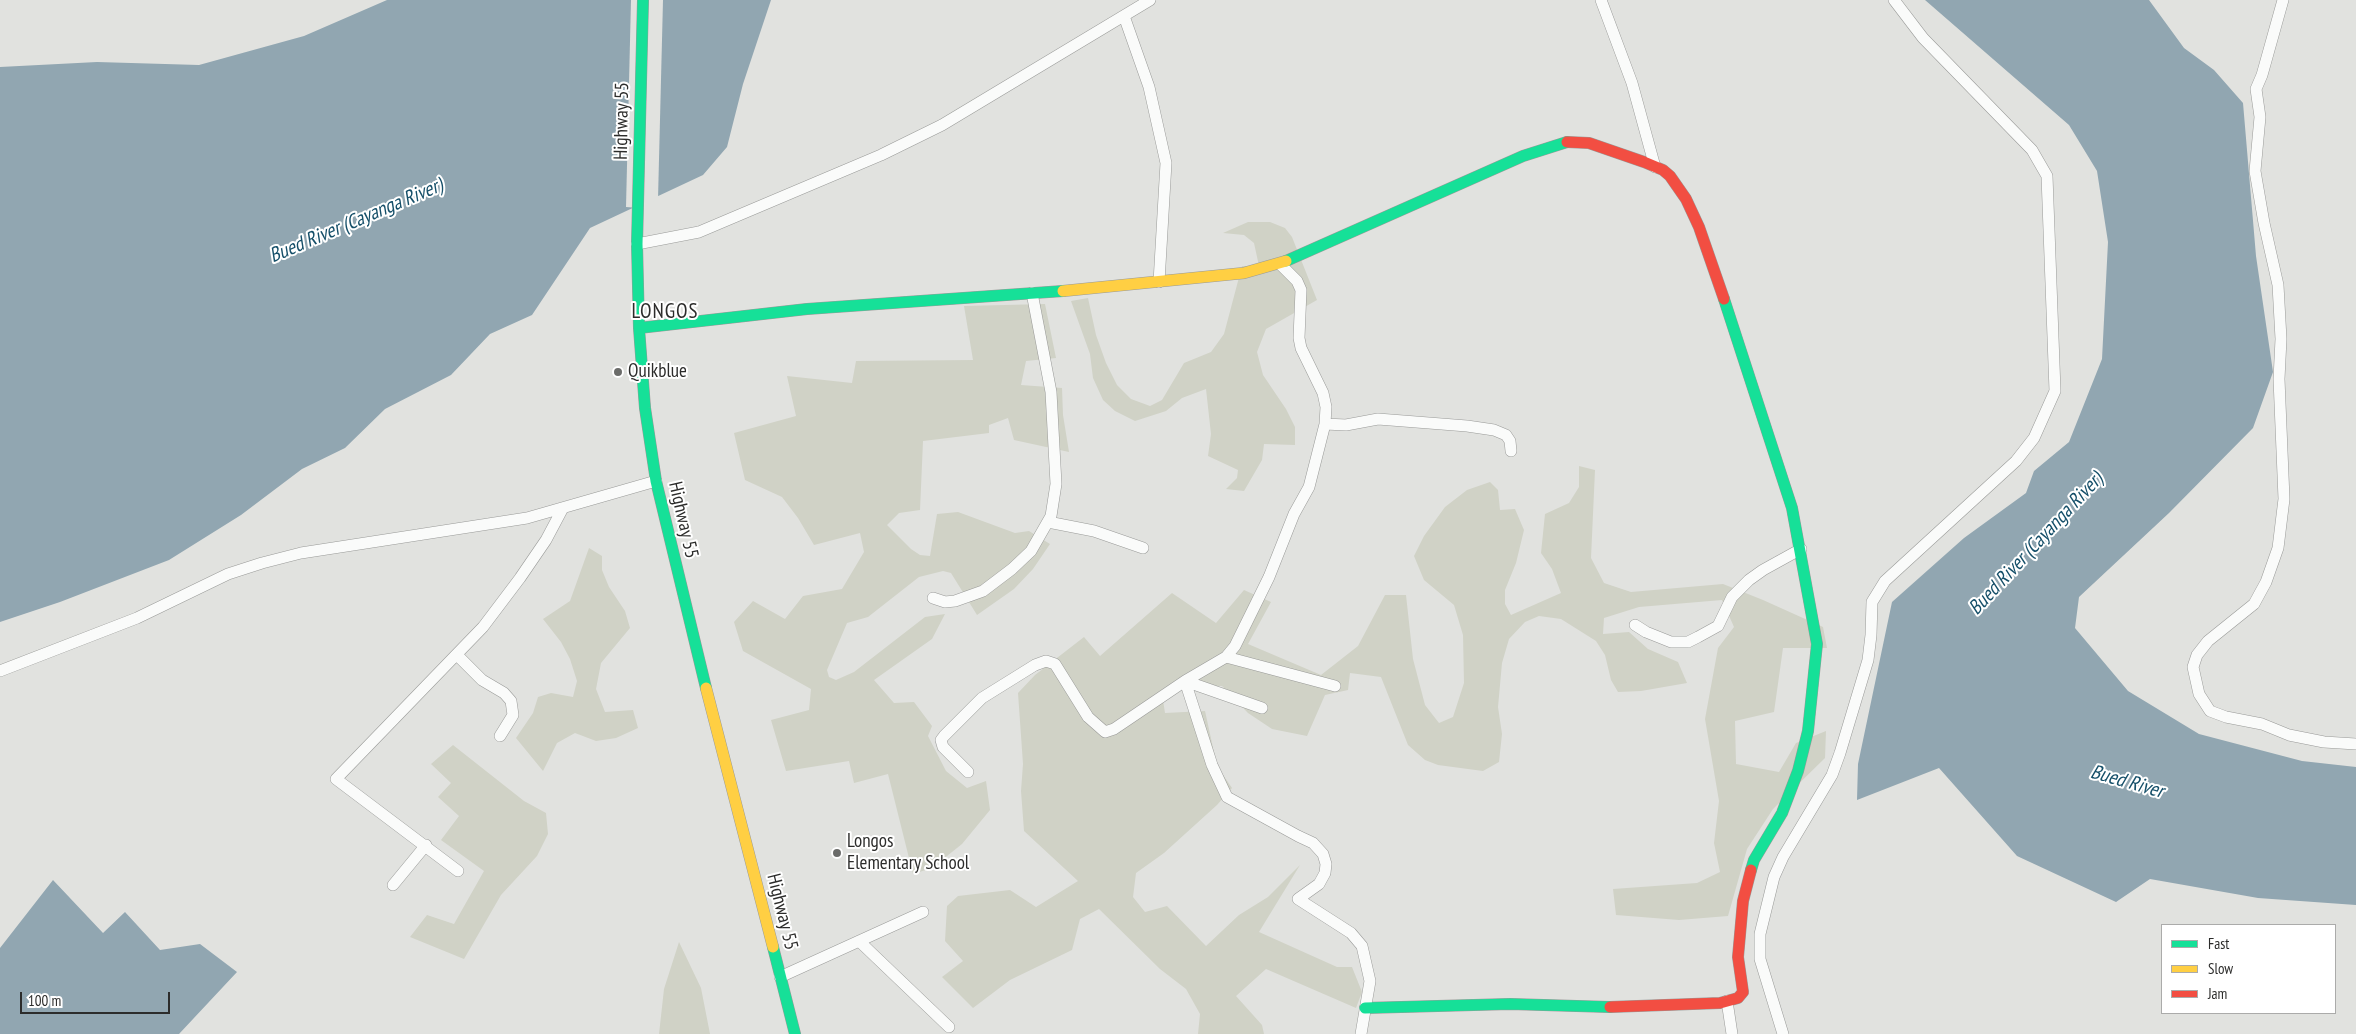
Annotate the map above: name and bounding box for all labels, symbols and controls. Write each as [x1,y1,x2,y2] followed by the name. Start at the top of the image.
[610,82,634,160] street label: Highway 55
[266,174,446,268] water label: Bued River (Cayanga River)
[631,299,699,325] district label: LONGOS
[628,361,687,383] place label: Quikblue
[612,366,624,378] marker: Quikblue
[1964,468,2108,620] water label: Bued River (Cayanga River)
[663,479,703,561] street label: Highway 55
[2088,760,2166,804] water label: Bued River
[847,831,969,875] place label: Longos Elementary School
[831,847,843,859] marker: Longos Elementary School
[762,871,802,953] street label: Highway 55
[2161,924,2336,1014] legend
[2208,934,2229,953] text: Fast
[2208,959,2233,978] text: Slow
[22,982,172,1014] scale bar
[2208,984,2227,1003] text: Jam
[28,991,61,1010] text: 100 m

